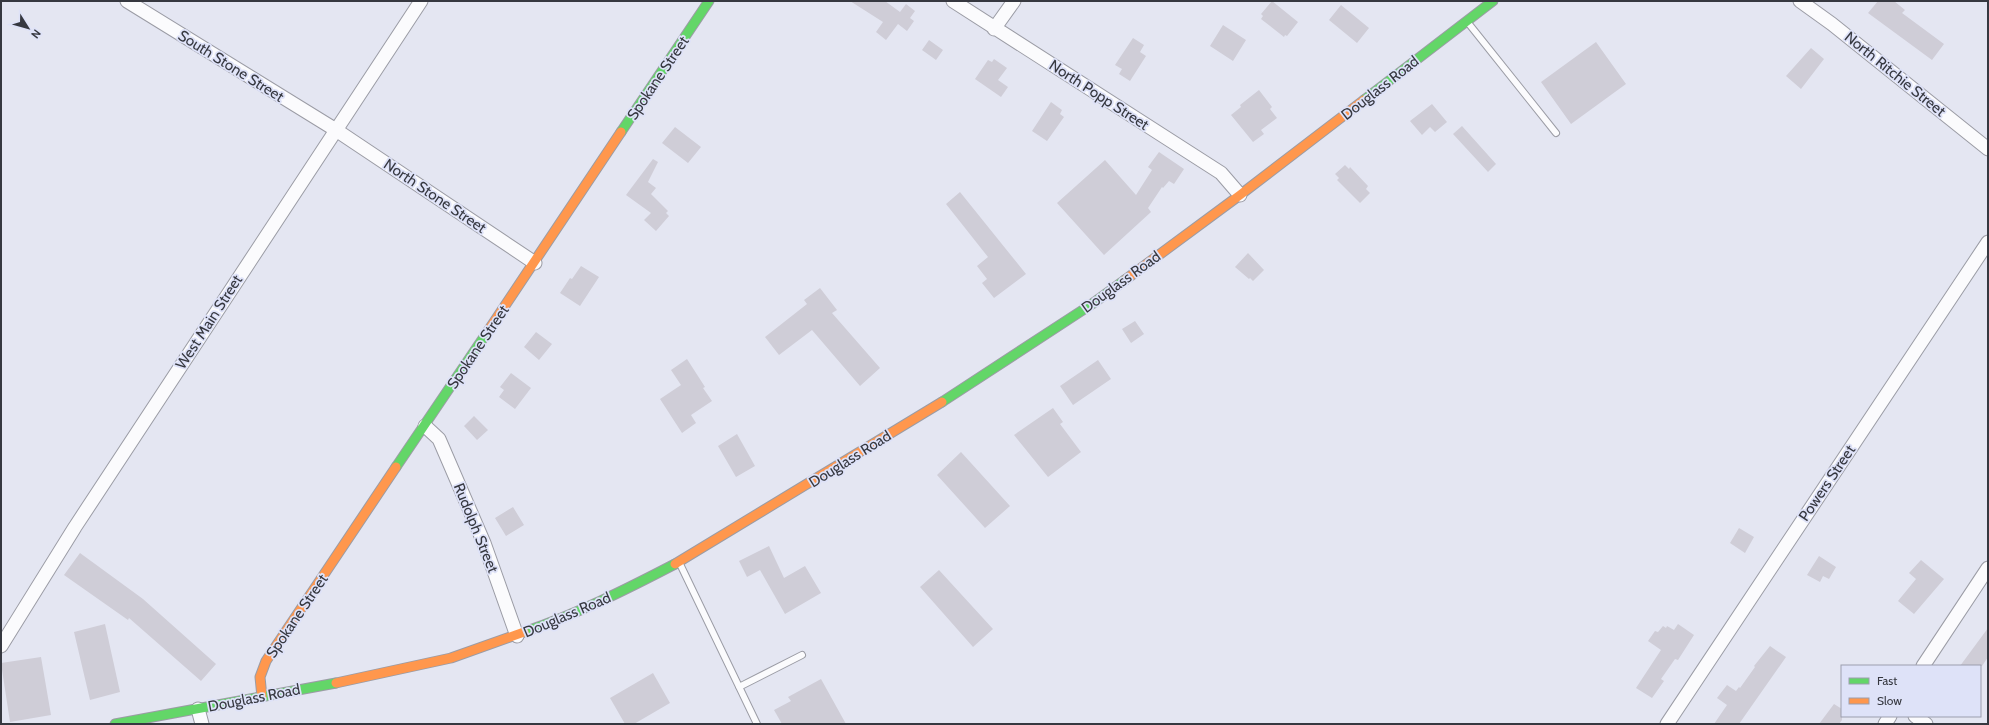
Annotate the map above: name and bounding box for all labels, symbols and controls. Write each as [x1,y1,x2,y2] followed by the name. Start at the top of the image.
[8,8,48,48] north arrow
[175,26,287,106] street label: South Stone Street
[28,27,44,41] text: N
[1841,28,1949,120] street label: North Ritchie Street
[623,33,693,123] street label: Spokane Street
[1338,52,1422,124] street label: Douglass Road
[1046,56,1152,134] street label: North Popp Street
[380,155,490,237] street label: North Stone Street
[1078,247,1164,317] street label: Douglass Road
[172,272,246,372] street label: West Main Street
[443,302,513,392] street label: Spokane Street
[806,427,894,491] street label: Douglass Road
[1795,442,1859,524] street label: Powers Street
[450,480,502,576] street label: Rudolph Street
[262,571,332,661] street label: Spokane Street
[520,588,614,642] street label: Douglass Road
[1841,665,1981,717] legend
[1877,673,1897,688] text: Fast
[206,680,302,716] street label: Douglass Road
[1877,693,1902,708] text: Slow

